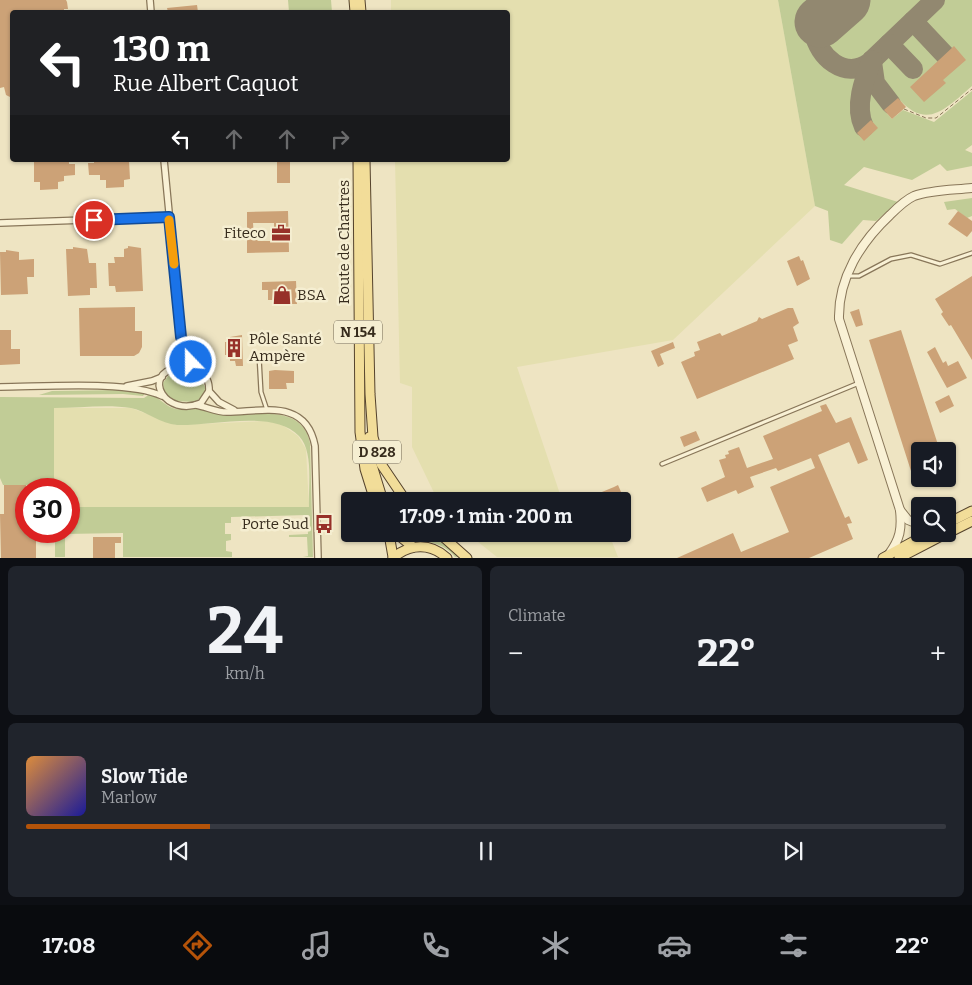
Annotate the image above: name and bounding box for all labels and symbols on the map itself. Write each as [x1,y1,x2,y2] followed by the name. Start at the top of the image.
[335,180,353,304] street label: Route de Chartres
[73,199,115,241] pin
[270,222,292,244] office icon: Fiteco
[224,224,266,242] place label: Fiteco
[271,284,293,306] shop icon: BSA
[297,286,326,304] place label: BSA
[334,321,382,344] road number: N 154
[249,330,322,365] place label: Pôle Santé Ampère
[164,335,216,387] position arrow
[223,337,245,359] building icon: Pôle Santé Ampère
[353,441,401,464] road number: D 828
[15,478,80,543] speed limit sign: 30
[313,513,335,535] bus stop icon: Porte Sud
[242,515,309,533] place label: Porte Sud

